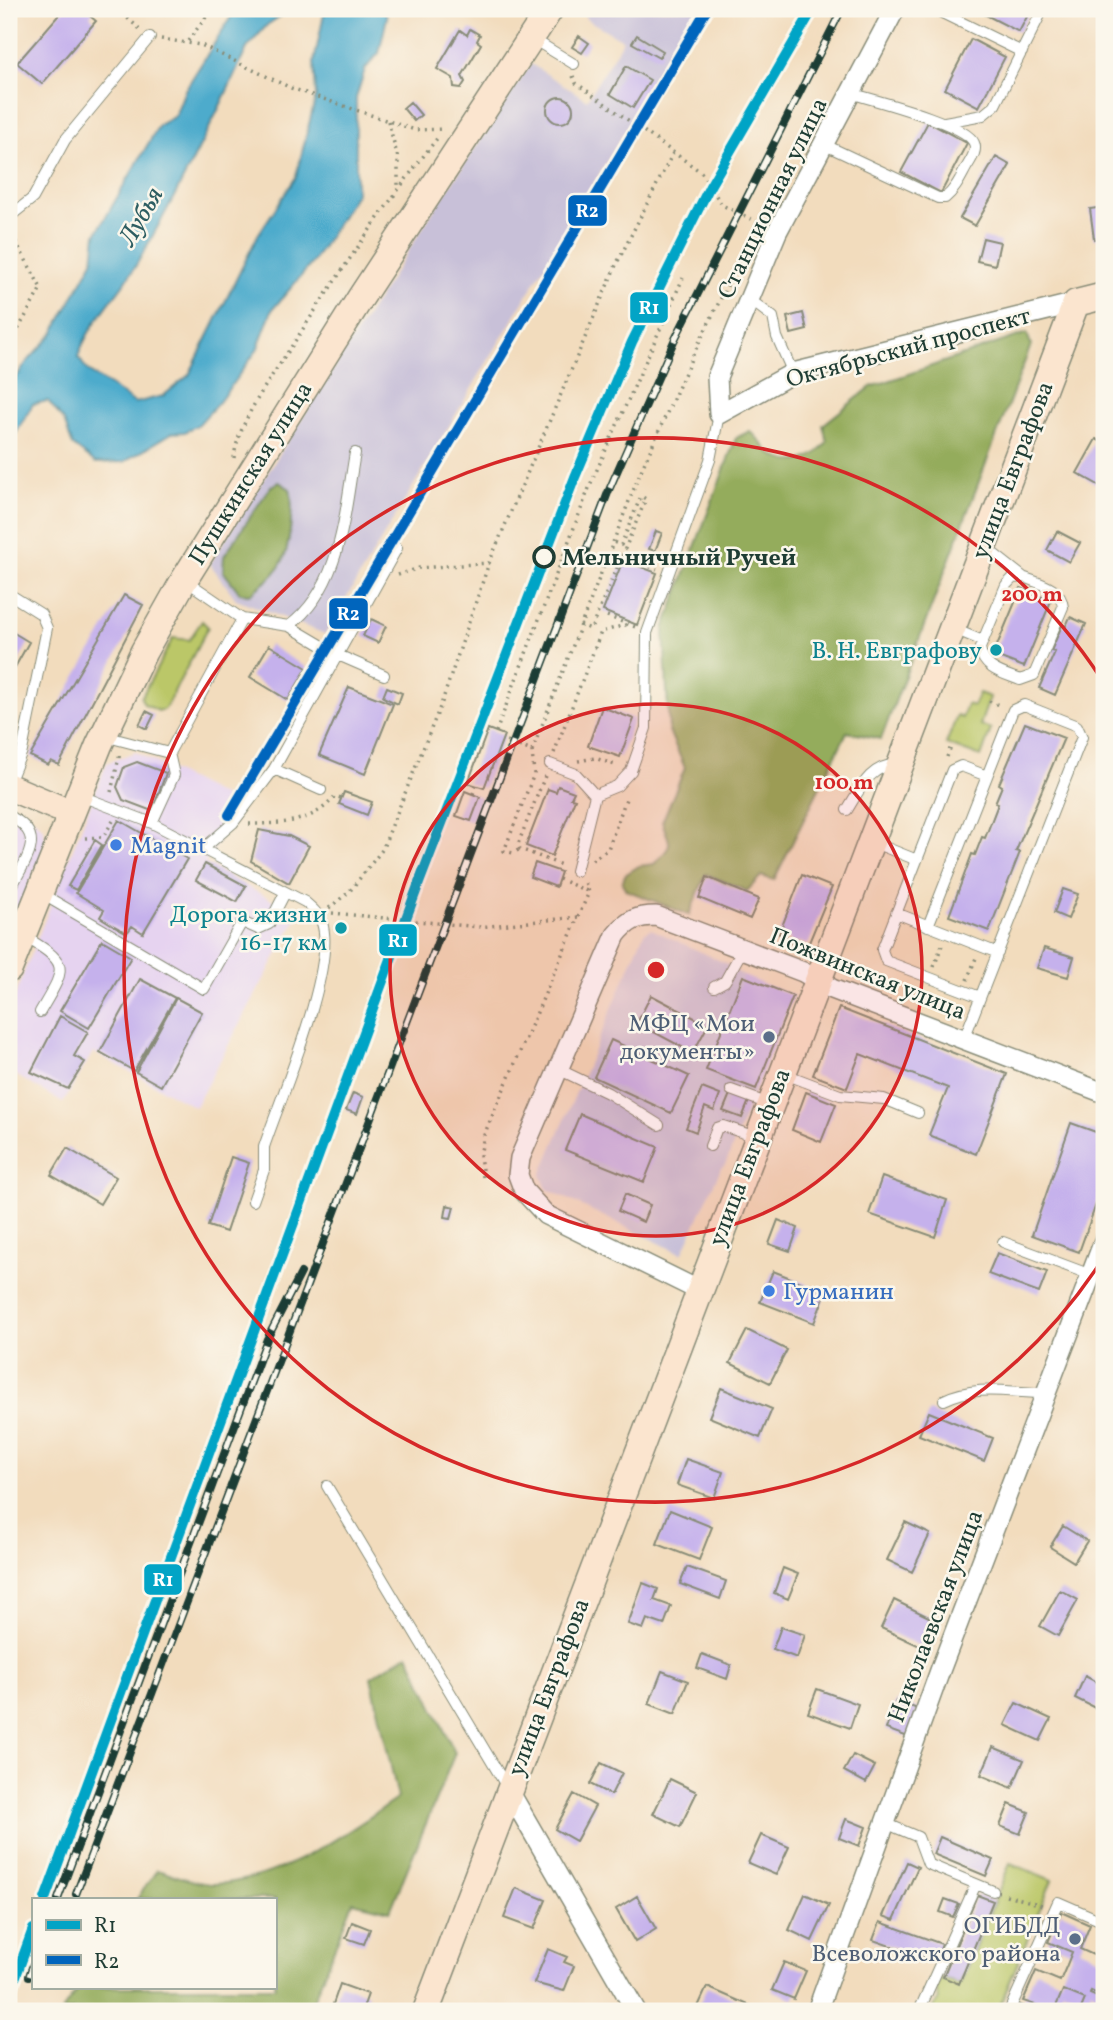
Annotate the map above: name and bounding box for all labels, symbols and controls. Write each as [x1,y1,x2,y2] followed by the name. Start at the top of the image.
[710,92,837,305] street label: Станционная улица
[110,181,173,254] water label: Лубья
[567,194,608,227] line badge: R2
[575,199,599,225] text: R2
[629,291,669,324] line badge: R1
[639,296,659,322] text: R1
[782,300,1035,398] street label: Октябрьский проспект
[181,376,322,573] street label: Пушкинская улица
[964,377,1063,565] street label: улица Евграфова
[562,542,796,576] place label: Мельничный Ручей
[533,546,555,568] marker: Мельничный Ручей
[1001,581,1063,610] text: 200 m
[328,597,369,630] line badge: R2
[336,602,360,628] text: R2
[812,635,982,669] place label: В. Н. Евграфову
[988,642,1004,658] marker: В. Н. Евграфову
[814,769,874,798] text: 100 m
[130,830,207,864] place label: Magnit
[108,837,124,853] marker: Magnit
[170,899,327,961] place label: Дорога жизни 16-17 км
[333,920,349,936] marker: Дорога жизни 16-17 км
[764,920,971,1030] street label: Пожвинская улица
[378,923,418,957] line badge: R1
[388,929,408,955] text: R1
[644,958,668,982] centre of rings
[620,1008,755,1070] place label: МФЦ «Мои документы»
[761,1029,777,1045] marker: МФЦ «Мои документы»
[701,1064,800,1252] street label: улица Евграфова
[783,1276,894,1310] place label: Гурманин
[761,1283,777,1299] marker: Гурманин
[881,1505,993,1728] street label: Николаевская улица
[143,1563,183,1596] line badge: R1
[153,1568,173,1594] text: R1
[500,1594,599,1782] street label: улица Евграфова
[32,1898,276,1988] legend
[811,1910,1061,1972] place label: ОГИБДД Всеволожского района
[94,1912,117,1941] text: R1
[1067,1931,1083,1947] marker: ОГИБДД Всеволожского района
[94,1948,120,1977] text: R2

